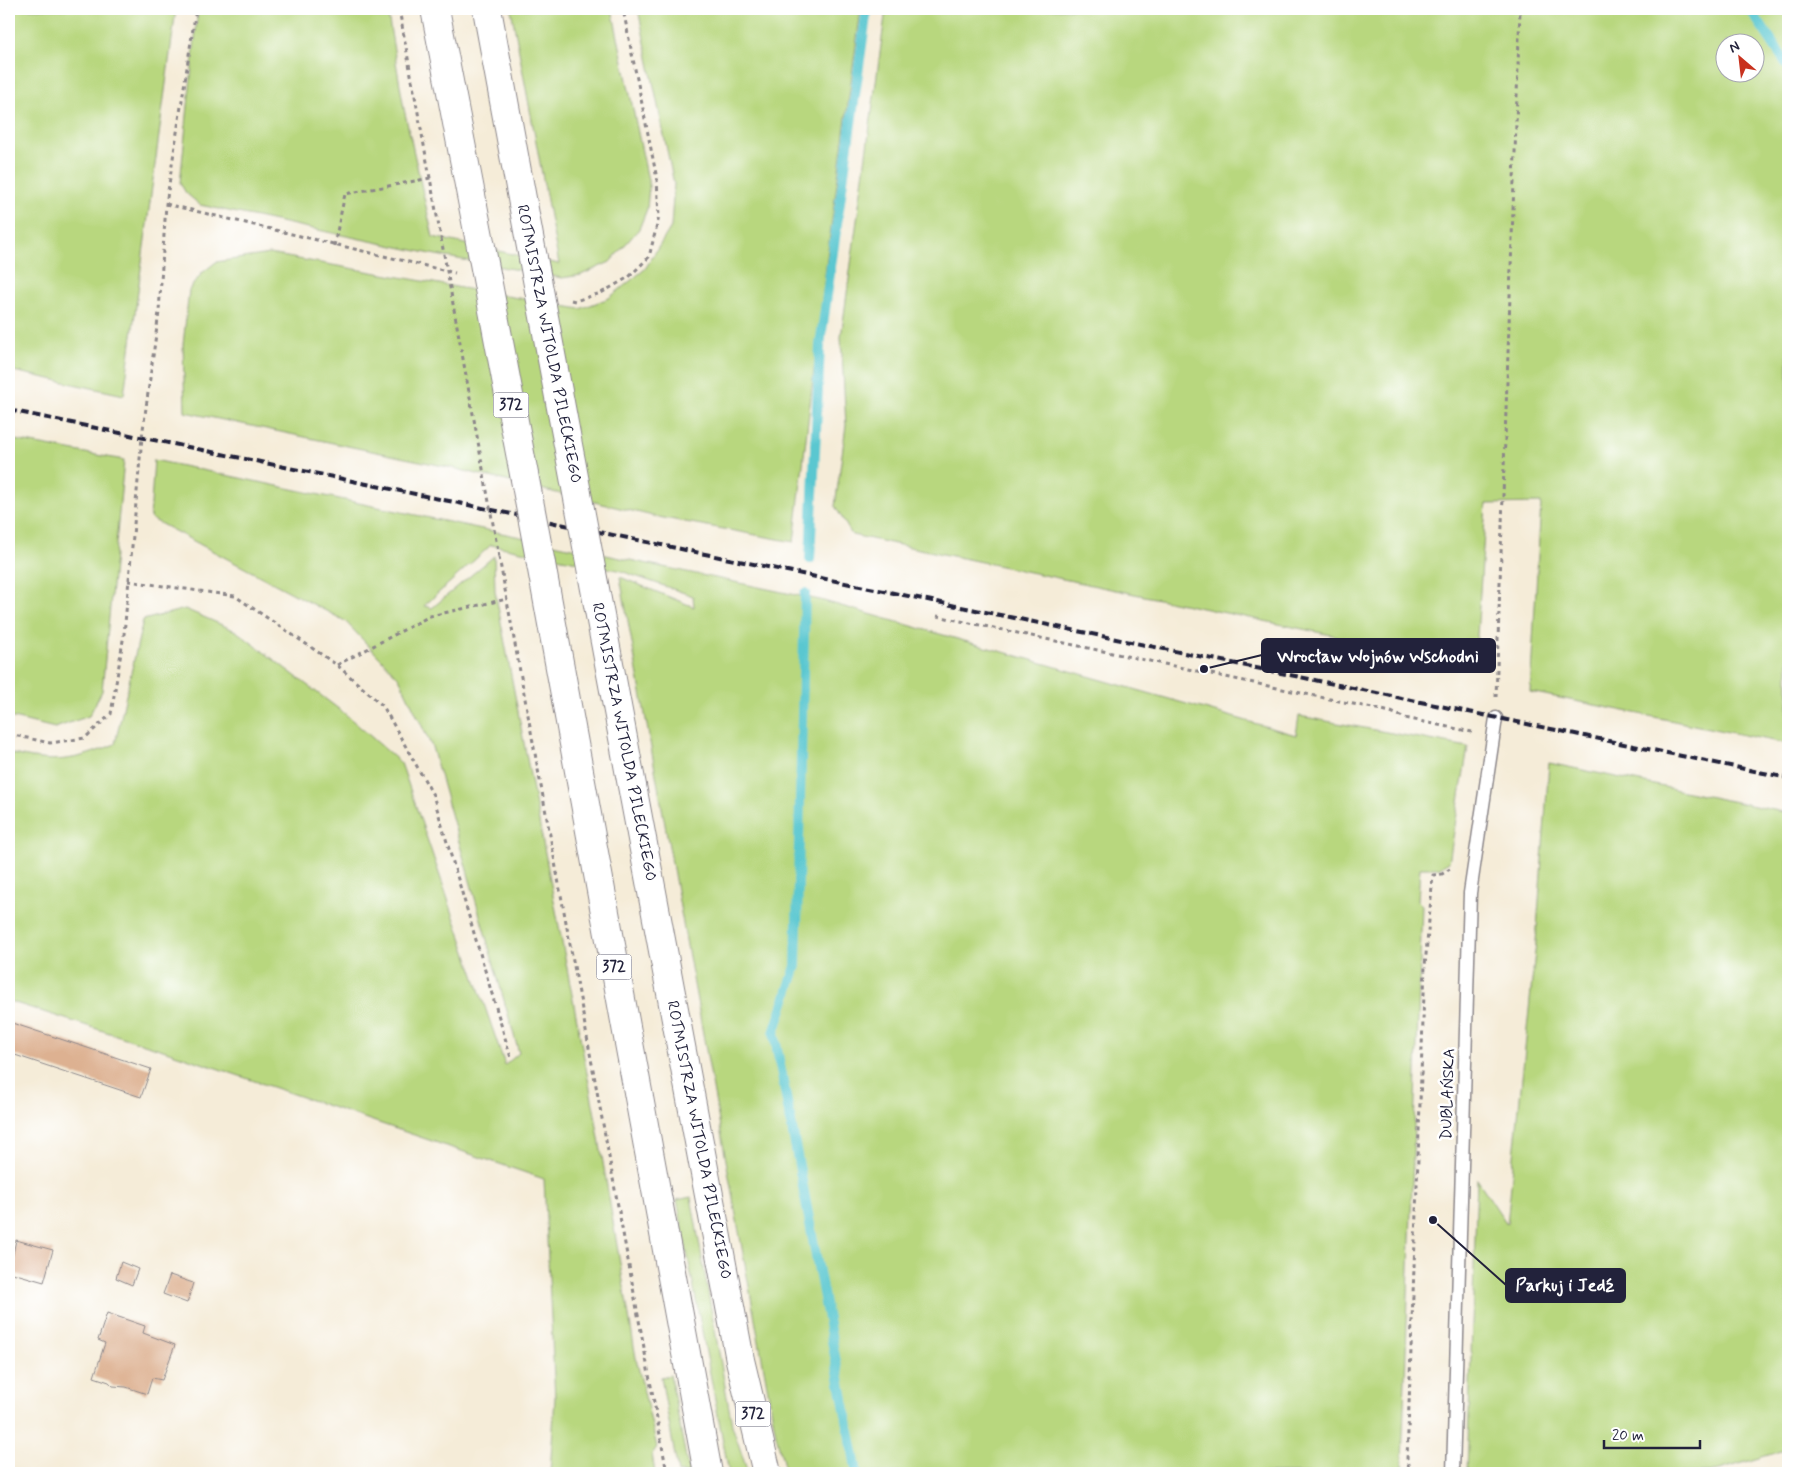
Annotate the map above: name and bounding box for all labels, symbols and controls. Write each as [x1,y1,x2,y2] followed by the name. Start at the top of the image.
[1714,32,1764,82] north arrow
[1726,37,1743,58] text: N
[512,203,586,485] street label: ROTMISTRZA WITOLDA PILECKIEGO
[494,392,528,418] road number: 372
[587,601,661,883] street label: ROTMISTRZA WITOLDA PILECKIEGO
[1262,639,1495,672] callout: Wrocław Wojnów Wschodni
[1276,645,1479,669] text: Wrocław Wojnów Wschodni
[596,954,632,980] road number: 372
[662,999,736,1281] street label: ROTMISTRZA WITOLDA PILECKIEGO
[1436,1048,1460,1140] street label: DUBLAŃSKA
[1506,1269,1625,1302] callout: Parkuj i Jedź
[1516,1274,1615,1298] text: Parkuj i Jedź
[736,1402,770,1426] road number: 372
[1604,1417,1701,1449] scale bar
[1612,1426,1644,1446] text: 20 m

